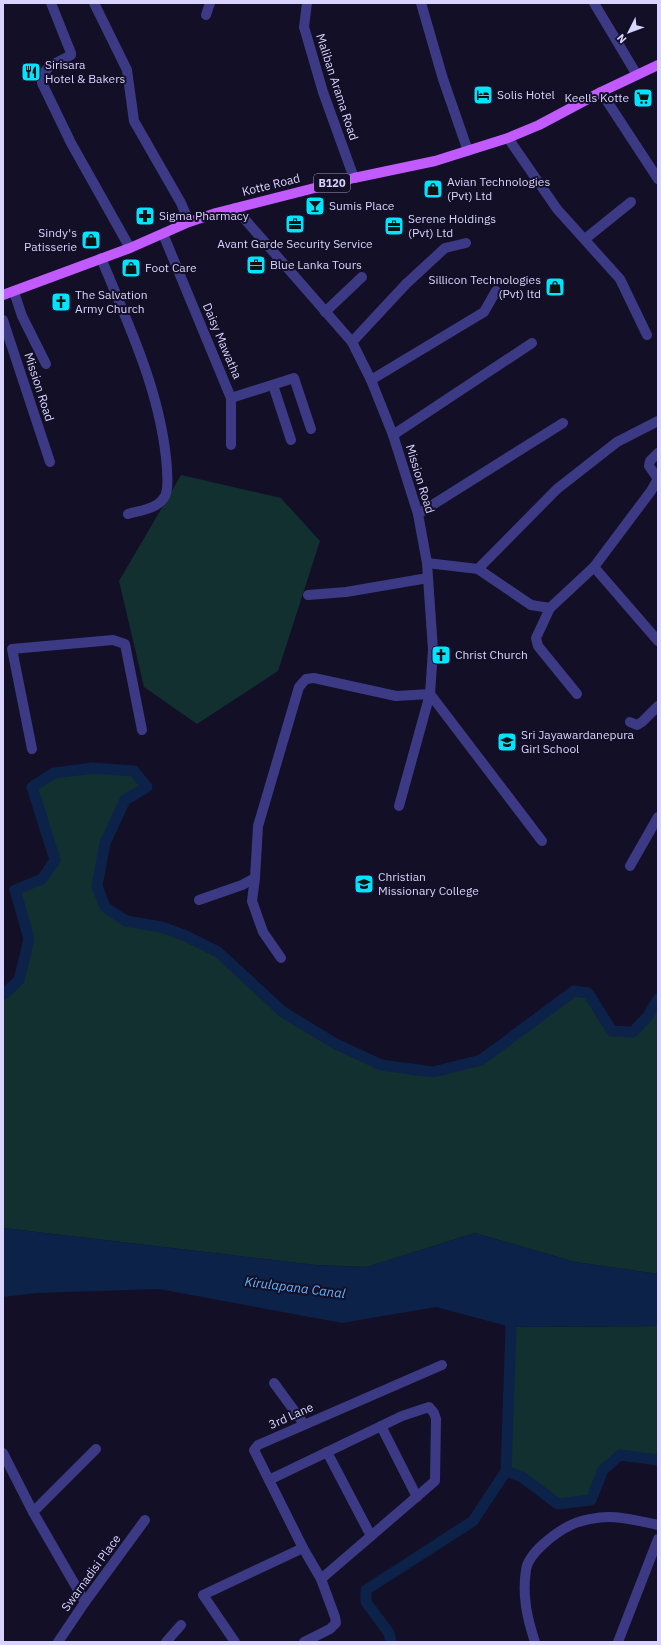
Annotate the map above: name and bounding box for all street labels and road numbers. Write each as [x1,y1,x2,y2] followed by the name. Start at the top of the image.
[313,32,362,142] street label: Maliban Arama Road
[240,170,301,199] street label: Kotte Road
[314,174,350,192] road number: B120
[200,301,245,382] street label: Daisy Mawatha
[21,351,58,423] street label: Mission Road
[403,443,438,515] street label: Mission Road
[266,1399,316,1432] street label: 3rd Lane
[58,1531,124,1614] street label: Swarnadisi Place

